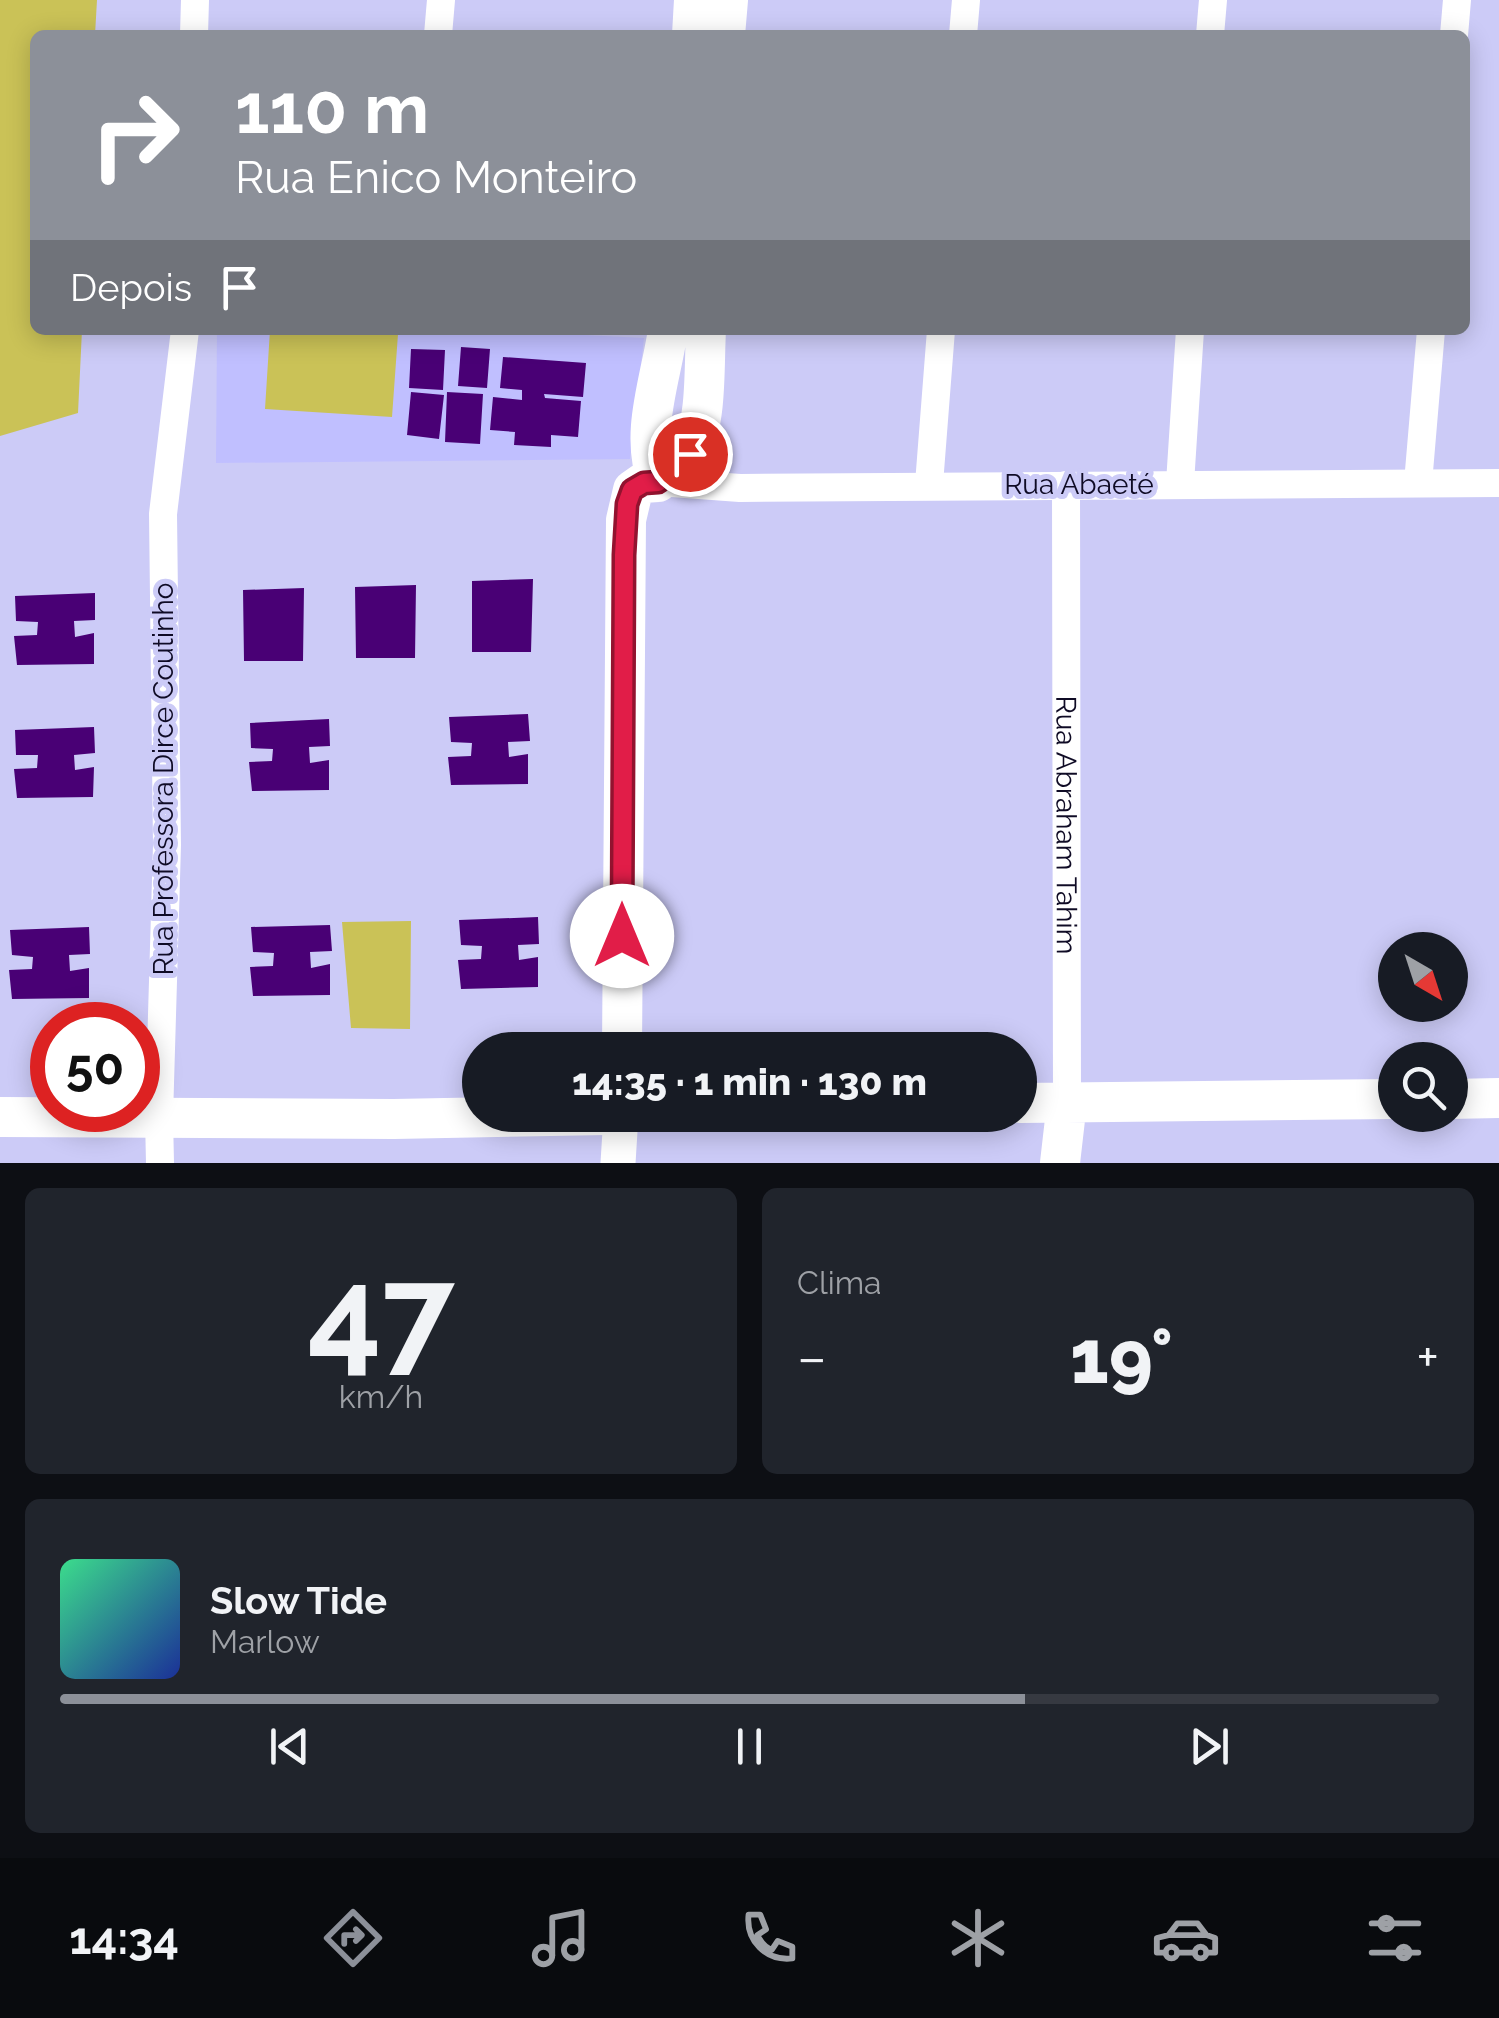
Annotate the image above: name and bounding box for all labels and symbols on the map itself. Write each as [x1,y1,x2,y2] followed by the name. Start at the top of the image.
[648,412,733,497] pin
[1004,468,1154,501] street label: Rua Abaeté
[147,582,180,976] street label: Rua Professora Dirce Coutinho
[1050,696,1083,954] street label: Rua Abraham Tahim
[570,884,674,988] position arrow
[1378,932,1468,1022] north arrow
[30,1002,160,1132] speed limit sign: 50

